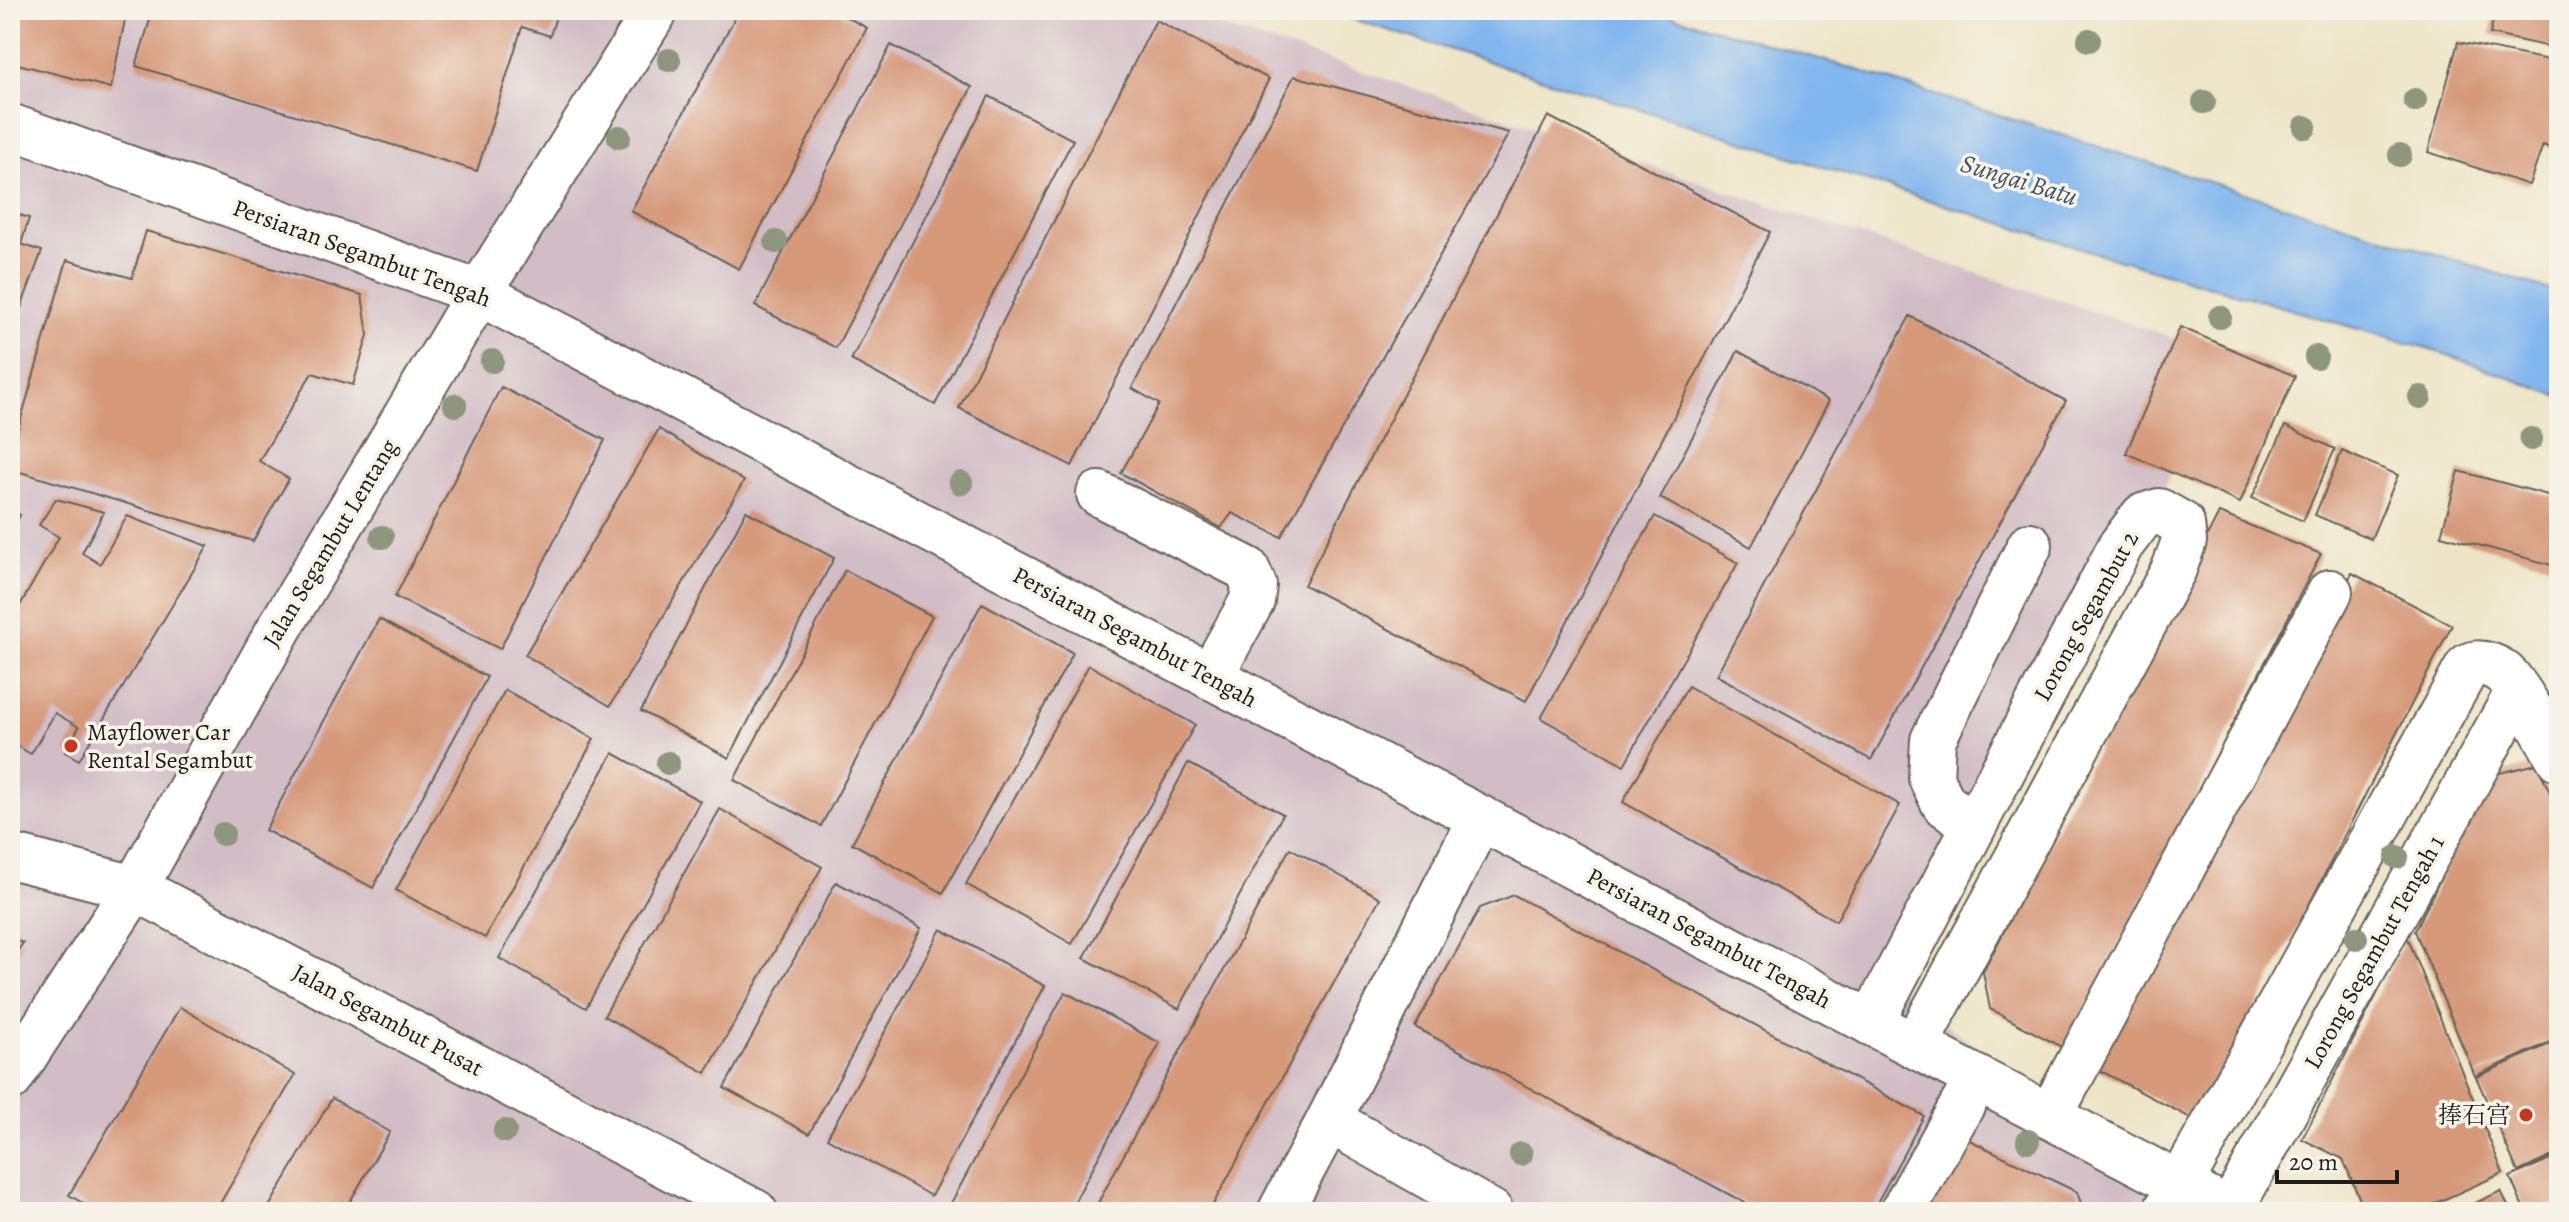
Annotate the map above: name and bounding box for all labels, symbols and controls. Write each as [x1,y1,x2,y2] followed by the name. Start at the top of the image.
[1956,146,2082,214] water label: Sungai Batu
[229,191,496,315] street label: Persiaran Segambut Tengah
[255,433,405,653] street label: Jalan Segambut Lentang
[2026,525,2146,707] street label: Lorong Segambut 2
[1007,559,1263,715] street label: Persiaran Segambut Tengah
[87,716,253,776] place label: Mayflower Car Rental Segambut
[62,737,80,755] marker: Mayflower Car Rental Segambut
[2296,829,2452,1075] street label: Lorong Segambut Tengah 1
[1581,860,1837,1016] street label: Persiaran Segambut Tengah
[287,956,489,1084] street label: Jalan Segambut Pusat
[2438,1099,2510,1131] place label: 捧石宫
[2517,1106,2535,1124] marker: 捧石宫
[2277,1134,2397,1184] scale bar
[2289,1146,2338,1178] text: 20 m

